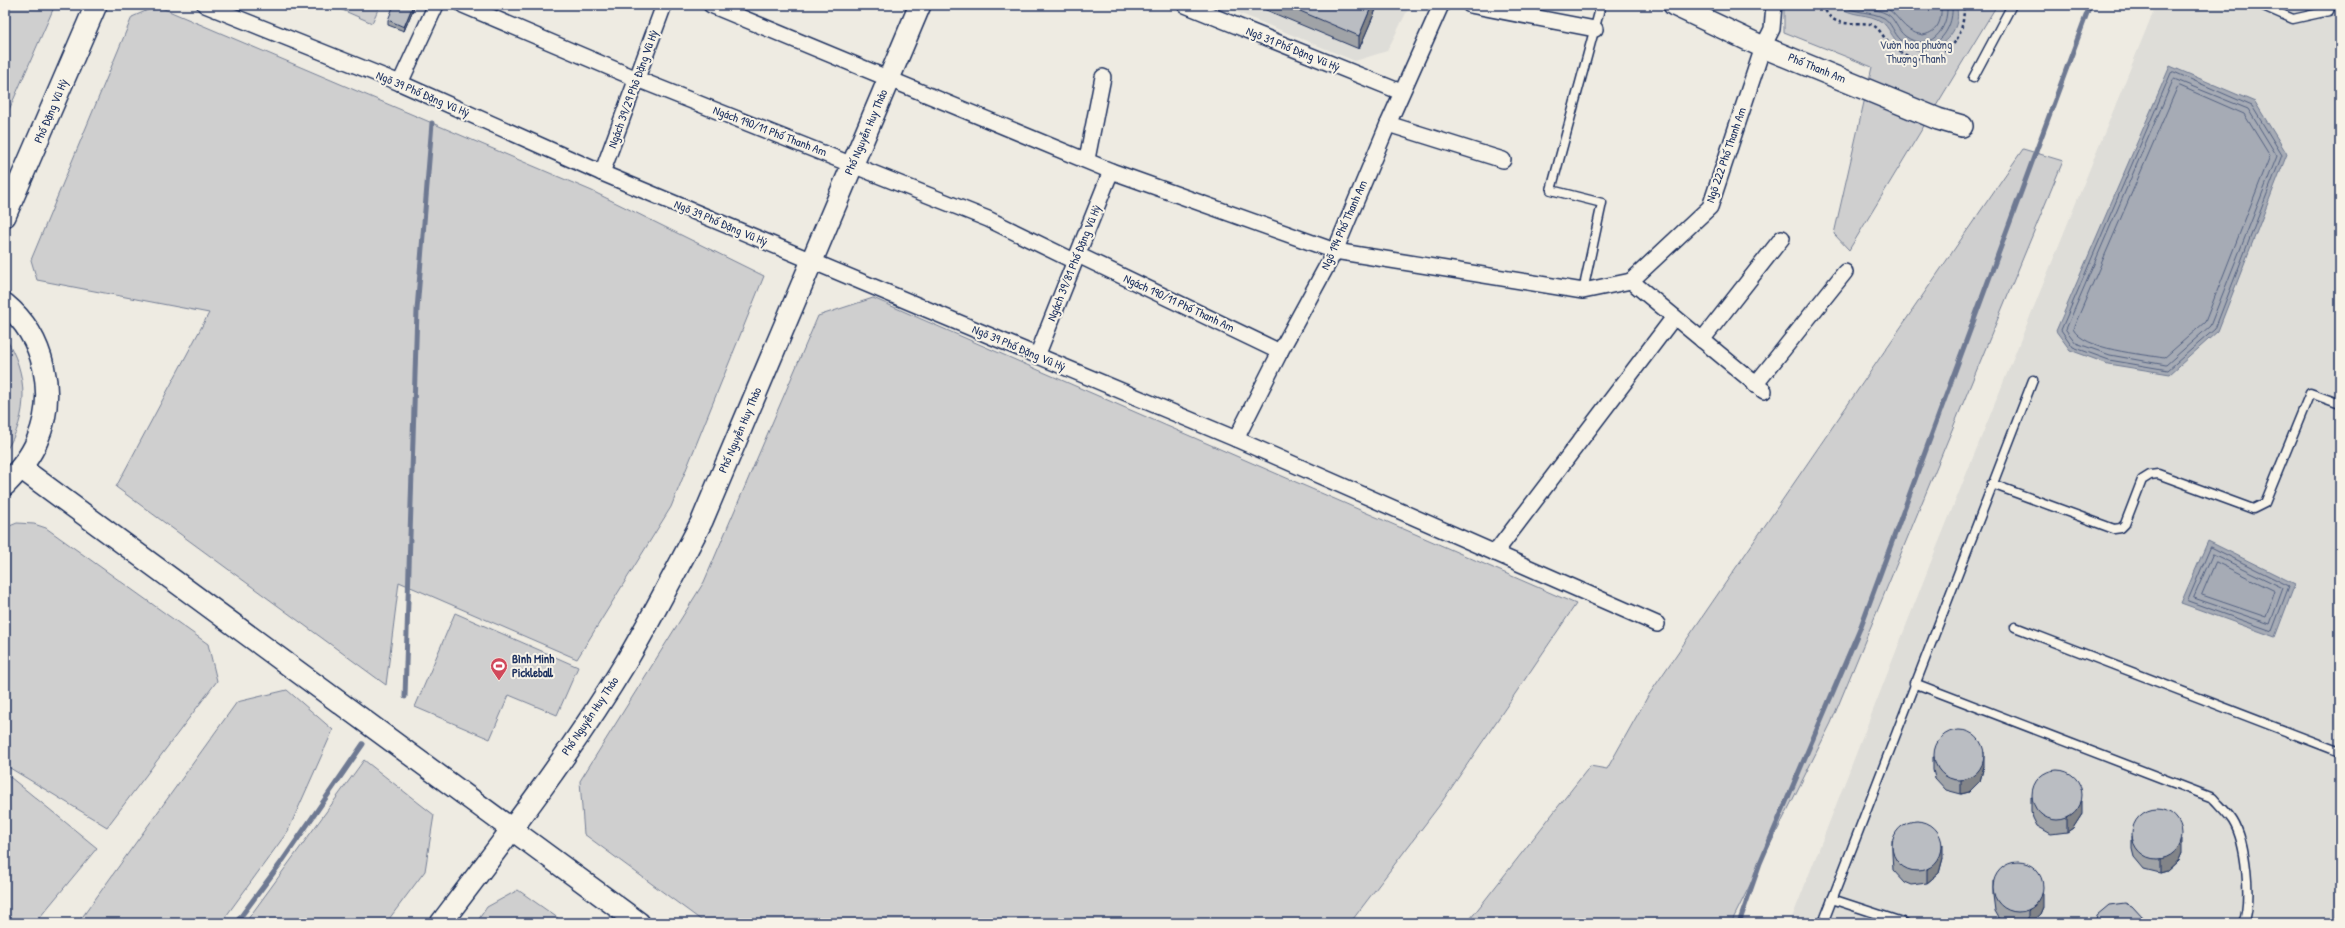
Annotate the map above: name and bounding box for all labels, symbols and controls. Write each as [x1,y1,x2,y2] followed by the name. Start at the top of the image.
[1244,22,1343,75] street label: Ngõ 31 Phố Đặng Vũ Hỷ
[603,27,662,150] street label: Ngách 39/29 Phô Đặng Vũ Hỷ
[1880,36,1952,67] park label: Vườn hoa phường Thượng Thanh
[1786,48,1849,87] street label: Phố Thanh Am
[374,66,473,121] street label: Ngõ 39 Phố Đặng Vũ Hỷ
[29,76,72,146] street label: Phố Đặng Vũ Hỷ
[840,86,891,177] street label: Phố Nguyễn Huy Thảo
[711,101,830,160] street label: Ngách 190/11 Phố Thanh Am
[1701,105,1750,205] street label: Ngõ 222 Phố Thanh Am
[1316,177,1371,272] street label: Ngõ 194 Phố Thanh Am
[672,195,771,250] street label: Ngõ 39 Phố Đặng Vũ Hỷ
[1042,202,1105,324] street label: Ngách 39/81 Phố Đặng Vũ Hỷ
[1121,269,1237,336] street label: Ngách 190/11 Phố Thanh Am
[970,320,1069,375] street label: Ngõ 39 Phố Đặng Vũ Hỷ
[714,384,765,475] street label: Phố Nguyễn Huy Thảo
[512,650,555,681] place label: Bình Minh Pickleball
[489,656,509,681] sports icon: Bình Minh Pickleball
[557,673,622,758] street label: Phố Nguyễn Huy Thảo

